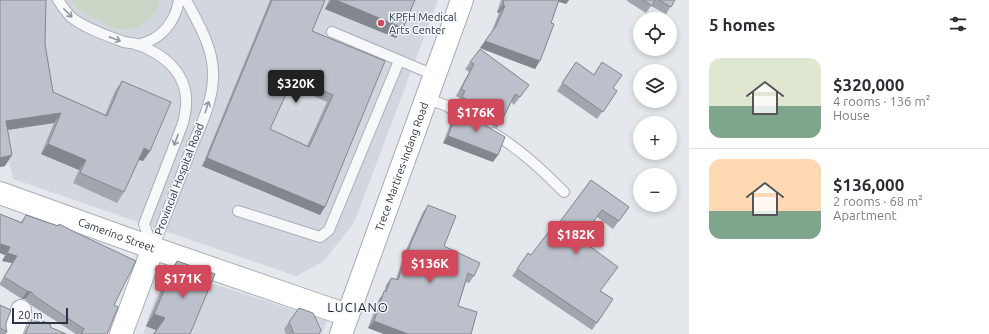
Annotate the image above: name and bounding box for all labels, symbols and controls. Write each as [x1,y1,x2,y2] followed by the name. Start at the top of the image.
[63,8,72,18] one-way arrow
[389,11,457,36] place label: KPFH Medical Arts Center
[633,12,677,212] map controls
[633,12,677,56] button: locate
[947,13,969,35] icon: filters
[709,15,775,34] text: 5 homes
[376,18,386,28] marker: KPFH Medical Arts Center
[109,35,121,43] one-way arrow
[633,64,677,108] button: layers
[268,70,324,104] pin: $320K
[741,74,789,122] icon: home
[833,75,904,94] text: $320,000
[277,76,315,90] text: $320K
[833,94,930,108] text: 4 rooms · 136 m²
[448,99,504,133] pin: $176K
[203,101,211,113] one-way arrow
[373,101,430,233] street label: Trece Martires-Indang Road
[457,105,495,119] text: $176K
[833,108,870,122] text: House
[633,116,677,160] button: +
[152,121,206,237] street label: Provincial Hospital Road
[172,134,180,146] one-way arrow
[633,168,677,212] button: −
[741,175,789,223] icon: home
[833,175,904,194] text: $136,000
[833,194,923,208] text: 2 rooms · 68 m²
[833,208,897,222] text: Apartment
[77,216,157,254] street label: Camerino Street
[548,221,604,255] pin: $182K
[557,227,595,241] text: $182K
[402,250,458,284] pin: $136K
[411,256,449,270] text: $136K
[155,265,211,299] pin: $171K
[164,271,202,285] text: $171K
[327,300,389,314] district label: LUCIANO
[12,306,68,325] scale bar
[18,309,42,321] text: 20 m

